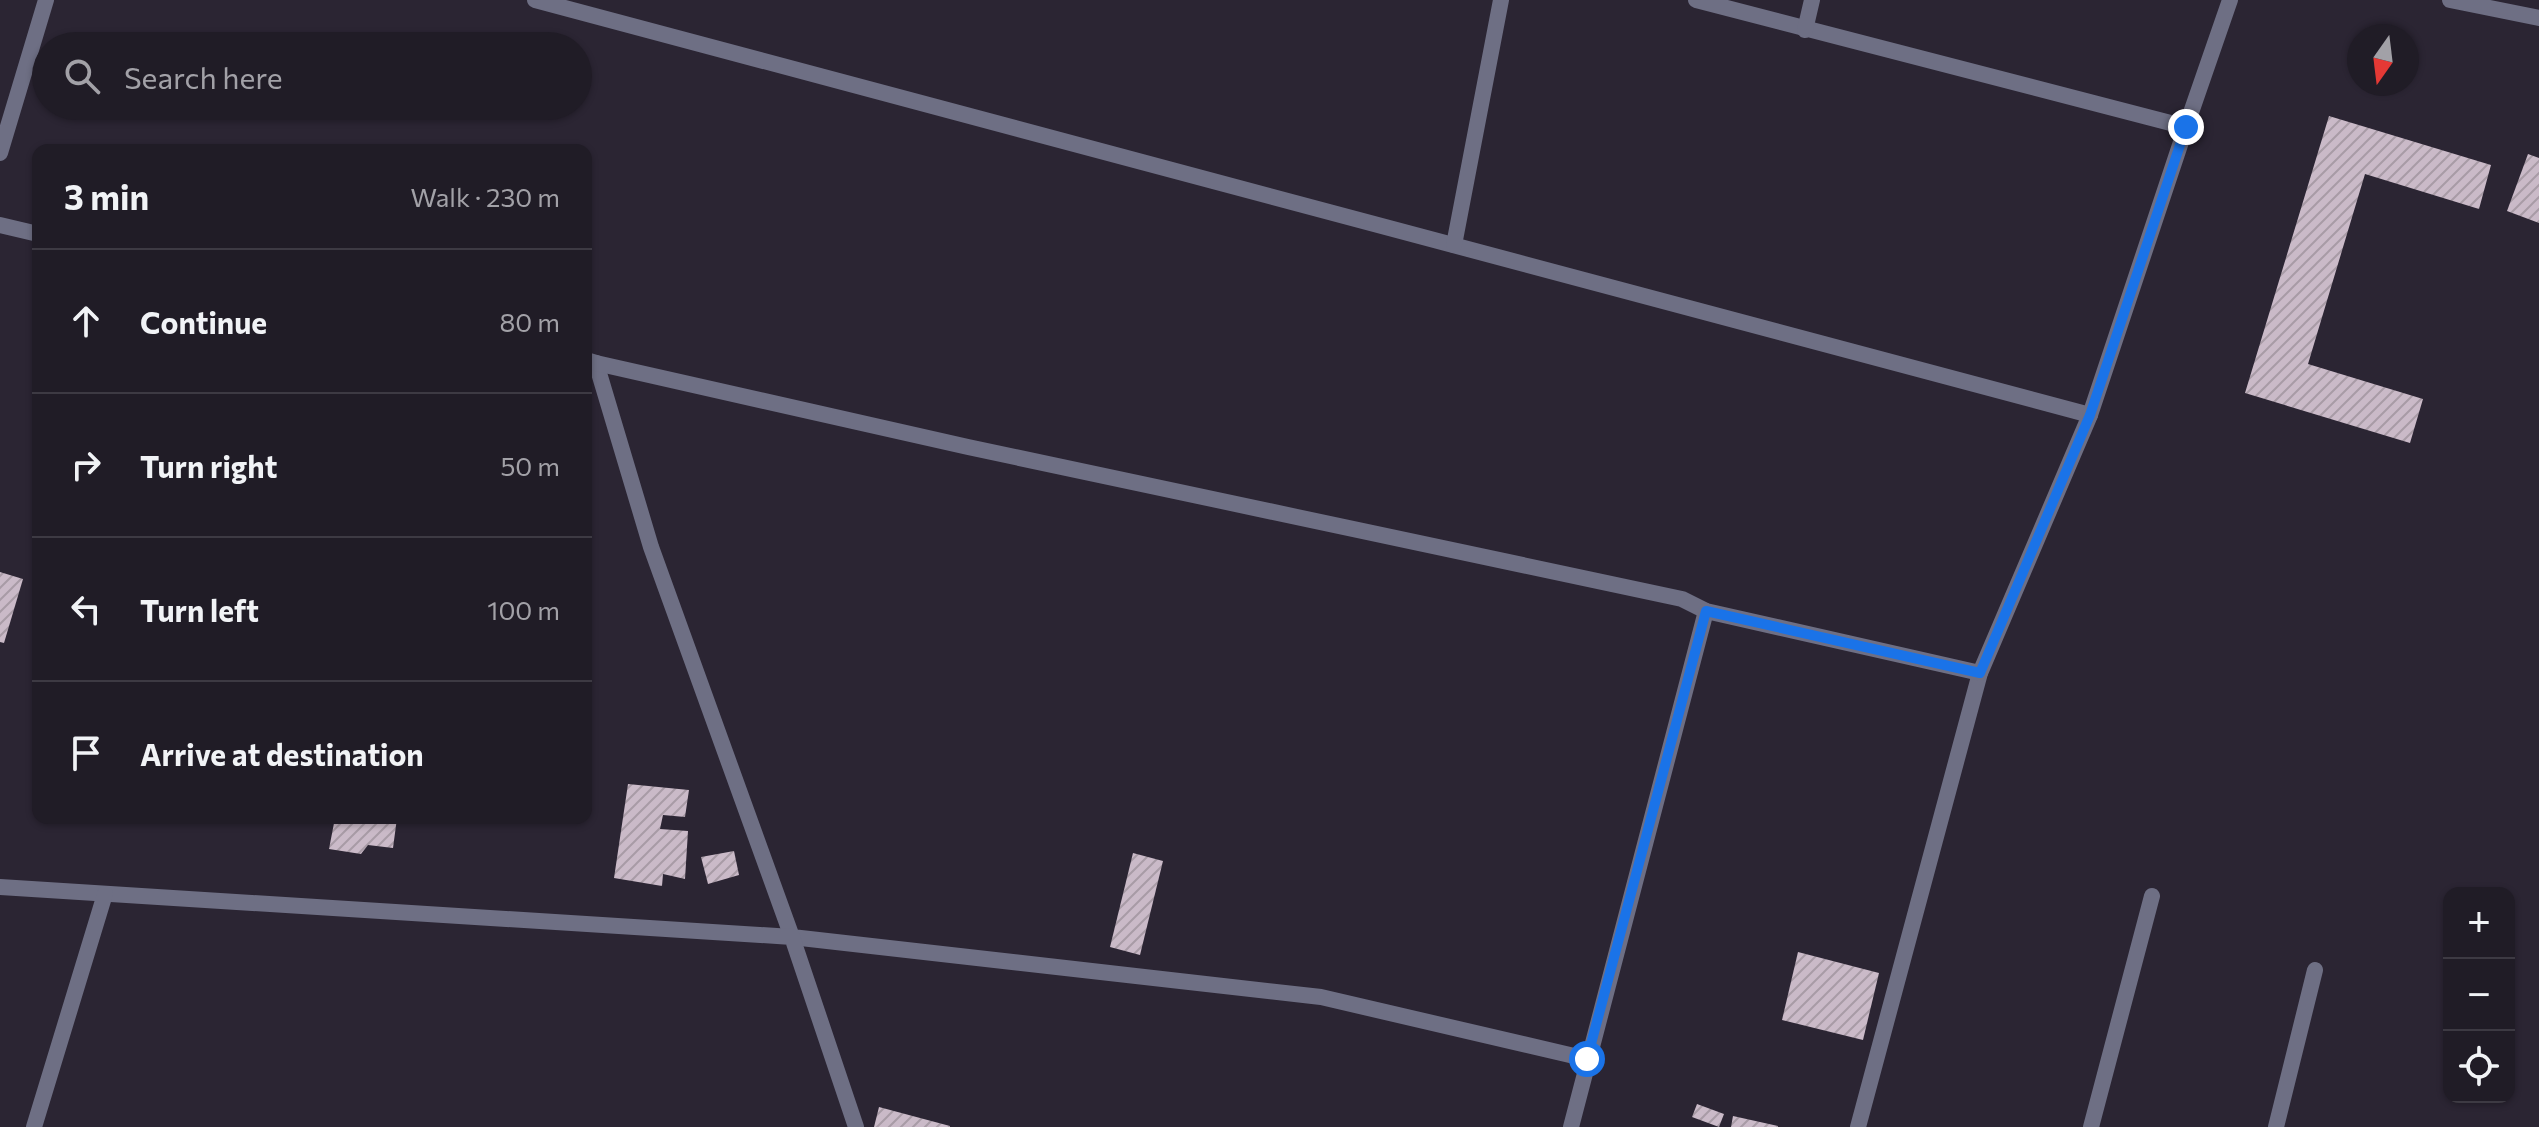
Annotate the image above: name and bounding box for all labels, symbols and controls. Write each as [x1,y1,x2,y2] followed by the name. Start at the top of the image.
[2347,24,2419,96] north arrow
[32,32,592,120] search box
[60,54,104,98] icon: search
[124,58,283,95] text: Search here
[2168,109,2204,145] route end
[64,175,149,217] text: 3 min
[411,181,560,212] text: Walk · 230 m
[64,299,108,343] icon: ahead
[140,303,267,340] text: Continue
[500,306,560,337] text: 80 m
[64,443,108,487] icon: right
[140,447,277,484] text: Turn right
[500,450,560,481] text: 50 m
[64,587,108,631] icon: left
[140,591,259,628] text: Turn left
[487,594,560,625] text: 100 m
[64,731,108,775] icon: arrive
[140,735,424,772] text: Arrive at destination
[2443,887,2515,1103] map controls
[2443,887,2515,959] button: +
[2443,959,2515,1031] button: −
[2443,1031,2515,1103] button: locate
[1569,1041,1605,1077] route start

